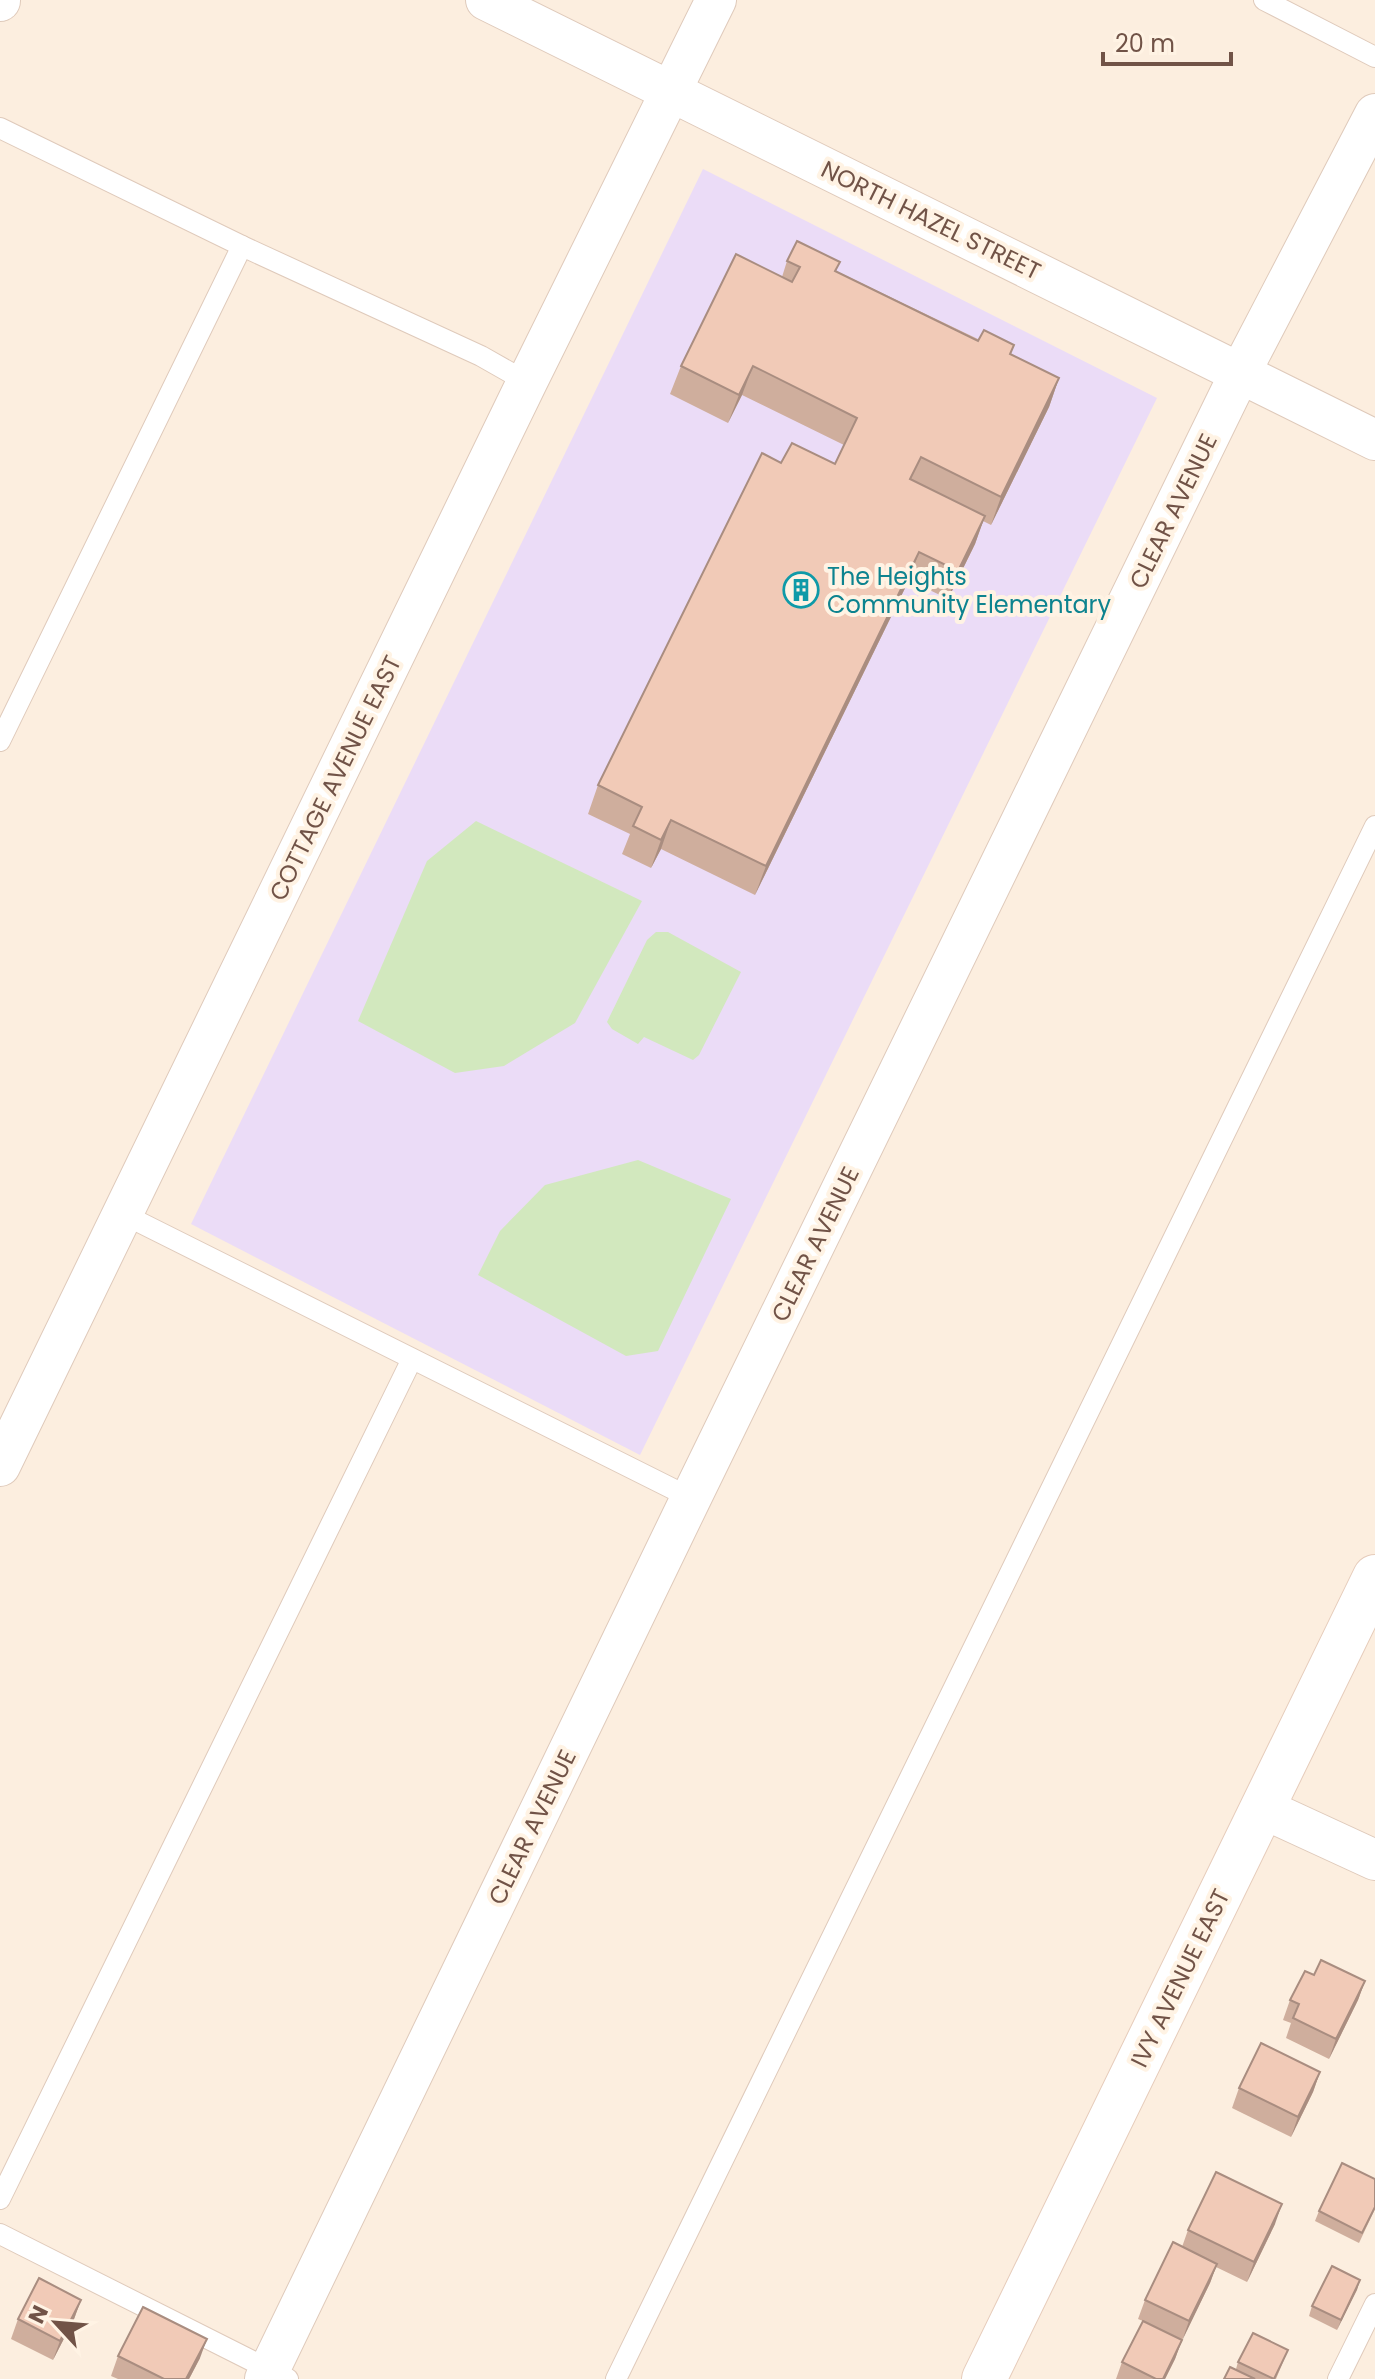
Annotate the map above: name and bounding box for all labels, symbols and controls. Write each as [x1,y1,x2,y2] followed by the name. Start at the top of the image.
[1103,16,1231,66] scale bar
[1115,27,1175,60] text: 20 m
[816,152,1046,288] street label: NORTH HAZEL STREET
[1121,428,1225,594] street label: CLEAR AVENUE
[827,560,1112,621] place label: The Heights Community Elementary
[782,571,820,609] building icon: The Heights Community Elementary
[261,650,409,906] street label: COTTAGE AVENUE EAST
[763,1161,867,1327] street label: CLEAR AVENUE
[480,1744,584,1910] street label: CLEAR AVENUE
[1123,1883,1237,2073] street label: IVY AVENUE EAST
[16,2283,96,2363] north arrow
[21,2300,56,2329] text: N

